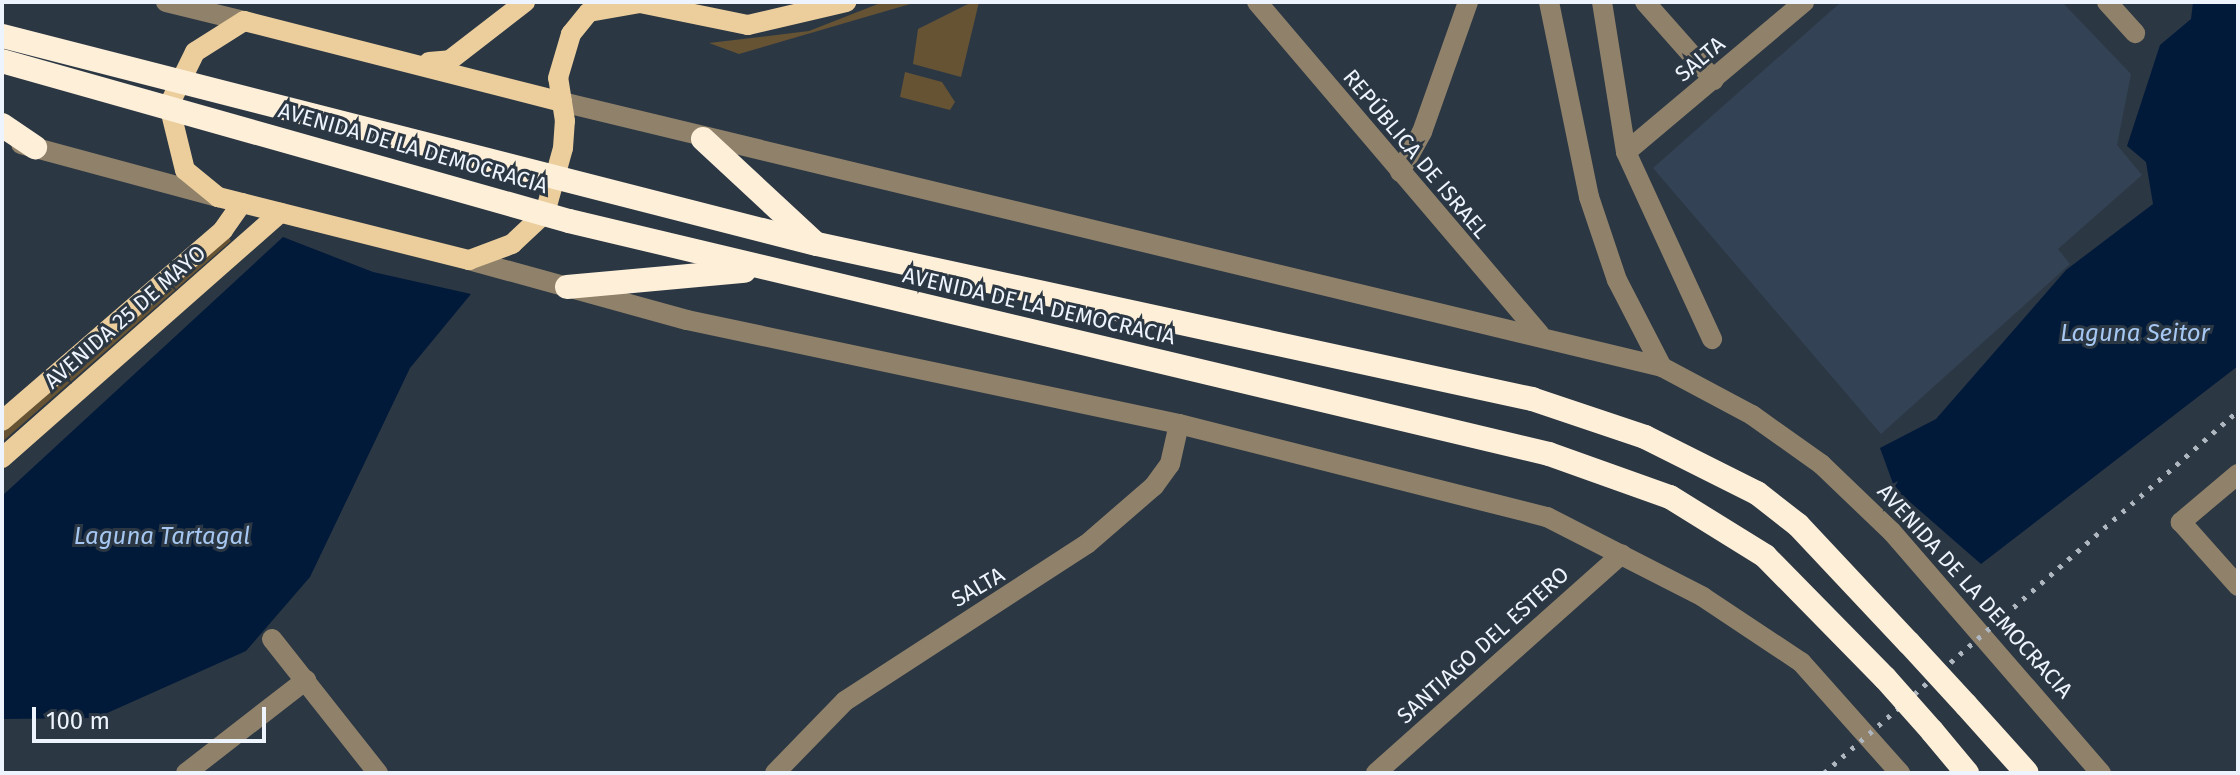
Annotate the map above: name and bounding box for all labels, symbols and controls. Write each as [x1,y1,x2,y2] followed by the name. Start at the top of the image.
[1670,31,1730,87] street label: SALTA
[1337,64,1495,244] street label: REPÚBLICA DE ISRAEL
[275,97,551,199] street label: AVENIDA DE LA DEMOCRACIA
[39,240,211,394] street label: AVENIDA 25 DE MAYO
[900,262,1178,350] street label: AVENIDA DE LA DEMOCRACIA
[2060,320,2210,348] water label: Laguna Seitor
[1872,479,2078,703] street label: AVENIDA DE LA DEMOCRACIA
[74,523,250,551] water label: Laguna Tartagal
[947,561,1009,613] street label: SALTA
[1392,561,1574,729] street label: SANTIAGO DEL ESTERO
[36,691,270,741] scale bar
[46,707,110,735] text: 100 m

